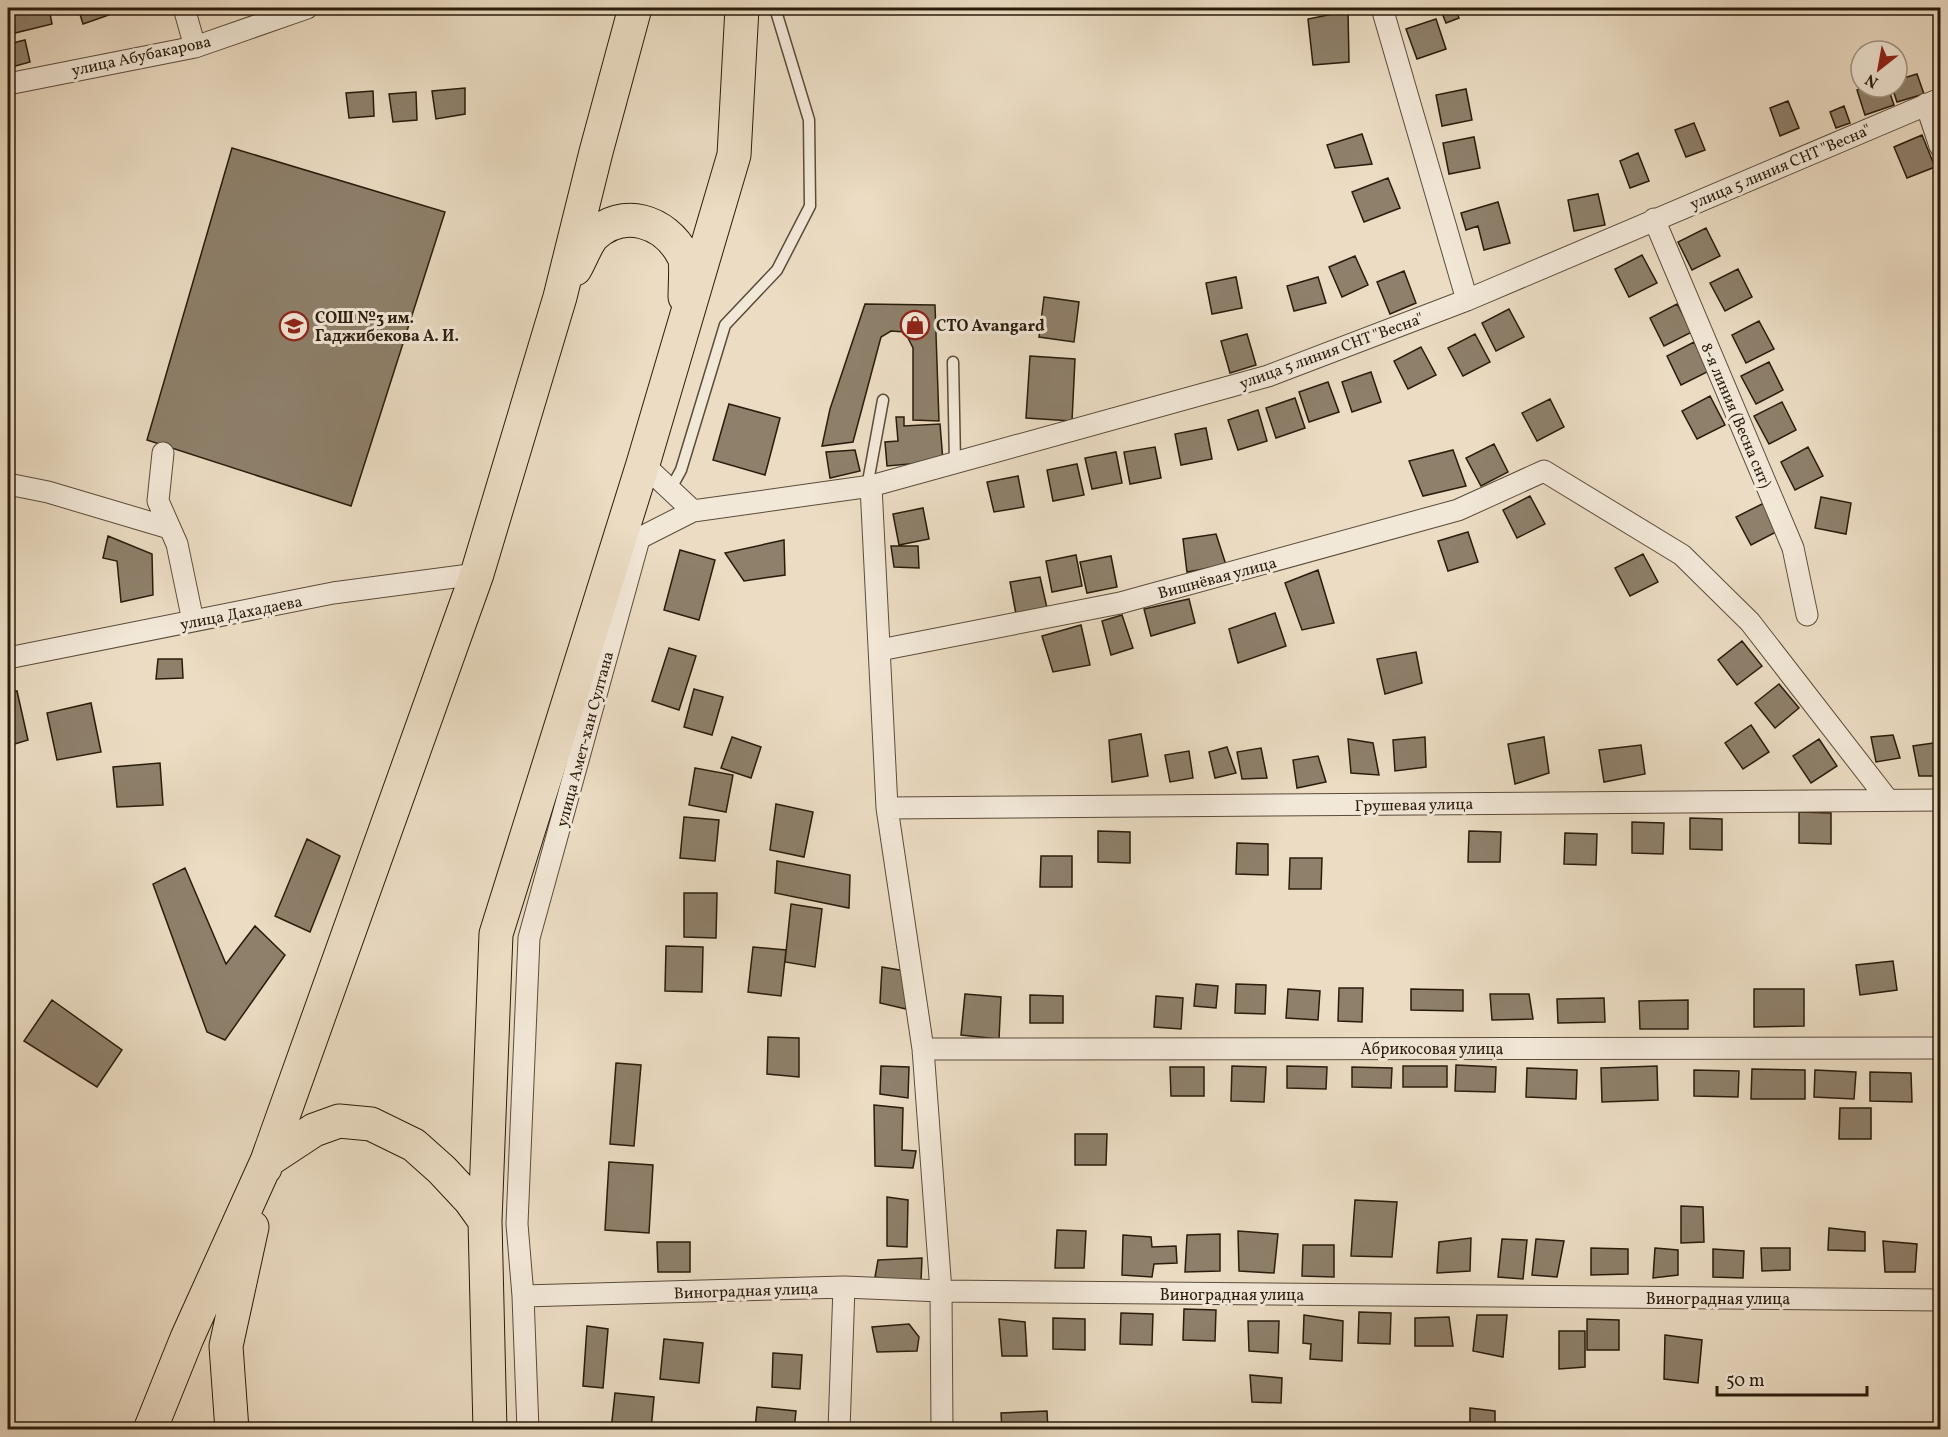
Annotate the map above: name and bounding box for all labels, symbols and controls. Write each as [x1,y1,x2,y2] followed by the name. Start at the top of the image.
[70,31,213,82] street label: улица Абубакарова
[1849,39,1909,99] north arrow
[1861,68,1883,93] text: N
[1687,120,1875,216] street label: улица 5 линия СНТ "Весна"
[315,308,459,348] place label: СОШ №3 им. Гаджибекова А. И.
[1237,308,1427,395] street label: улица 5 линия СНТ "Весна"
[899,309,931,341] shop icon: СТО Avangard
[278,310,310,342] school or university icon: СОШ №3 им. Гаджибекова А. И.
[936,316,1045,338] place label: СТО Avangard
[1695,340,1776,492] street label: 8-я линия (Весна снт)
[1156,553,1279,605] street label: Вишнёвая улица
[178,591,304,637] street label: улица Дахадаева
[552,649,620,830] street label: улица Амет-хан Султана
[1355,794,1474,818] street label: Грушевая улица
[1361,1039,1503,1061] street label: Абрикосовая улица
[673,1278,819,1306] street label: Виноградная улица
[1160,1285,1304,1307] street label: Виноградная улица
[1646,1289,1790,1311] street label: Виноградная улица
[1717,1359,1867,1397] scale bar
[1726,1369,1765,1394] text: 50 m

